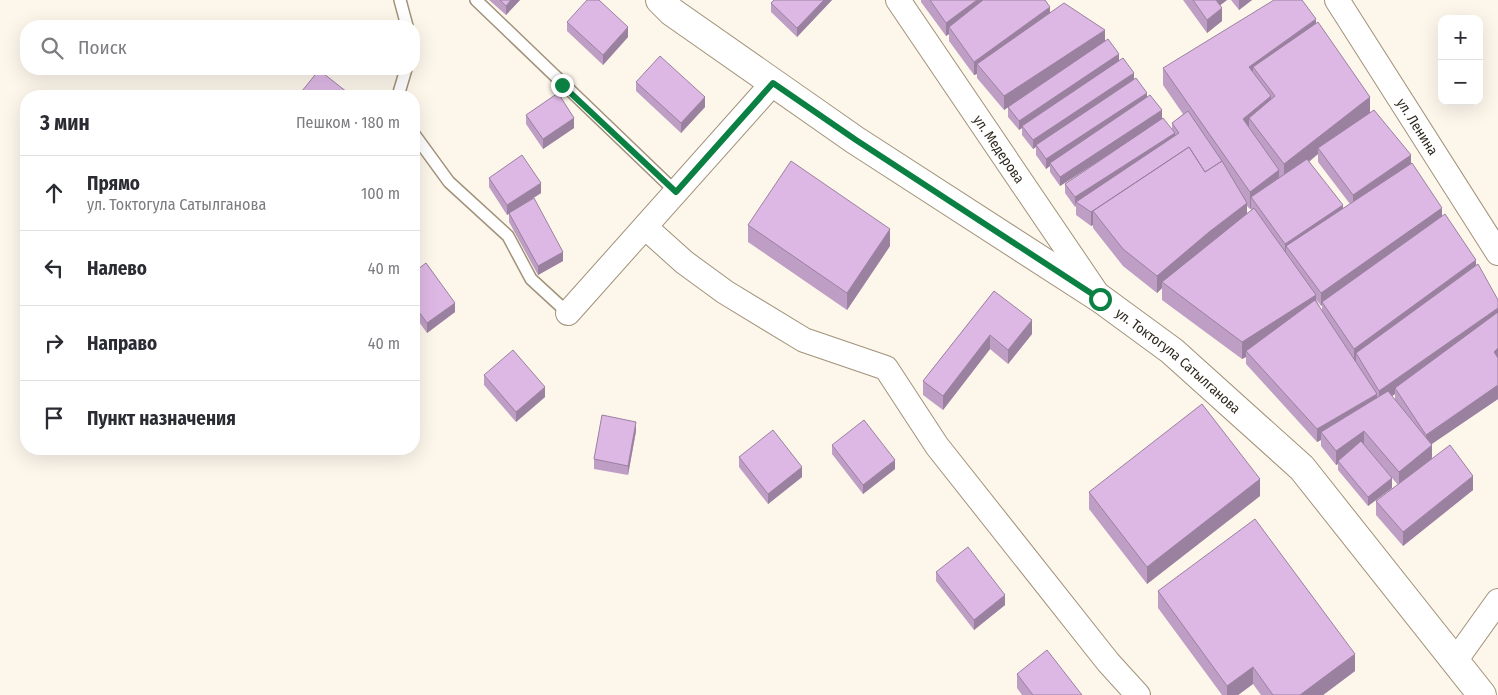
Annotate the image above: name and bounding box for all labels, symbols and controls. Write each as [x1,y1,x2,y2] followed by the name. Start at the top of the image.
[1438,15,1483,105] map controls
[1438,15,1483,60] button: +
[20,20,420,75] search box
[38,34,66,62] icon: search
[78,36,127,59] text: Поиск
[1438,60,1483,105] button: −
[551,74,574,97] route end
[1393,95,1442,158] street label: ул. Ленина
[40,110,90,136] text: 3 мин
[970,112,1028,187] street label: ул. Медерова
[296,113,400,132] text: Пешком · 180 m
[87,172,140,195] text: Прямо
[40,179,68,207] icon: ahead
[361,184,400,203] text: 100 m
[87,195,266,214] text: ул. Токтогула Сатылганова
[40,254,68,282] icon: left
[87,257,147,280] text: Налево
[368,259,400,278] text: 40 m
[1089,288,1112,311] route start
[1112,304,1244,417] street label: ул. Токтогула Сатылганова
[40,329,68,357] icon: right
[87,332,157,355] text: Направо
[368,334,400,353] text: 40 m
[40,404,68,432] icon: arrive
[87,407,236,430] text: Пункт назначения

